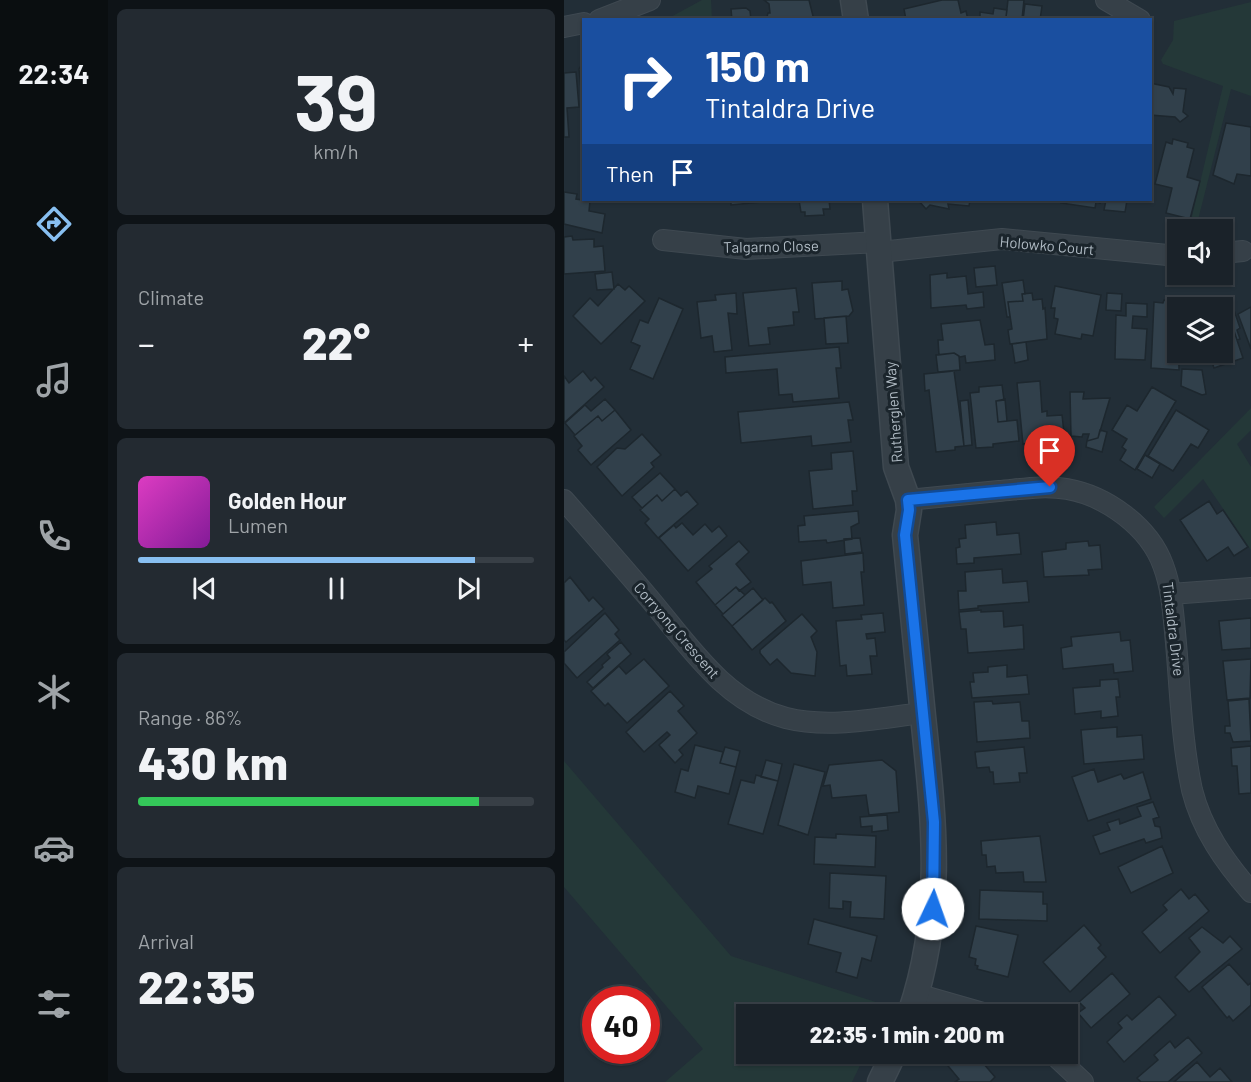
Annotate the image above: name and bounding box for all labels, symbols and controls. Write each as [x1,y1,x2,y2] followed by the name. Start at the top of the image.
[705,40,810,90] text: 150 m
[606,42,684,120] icon: right
[294,53,378,147] text: 39
[19,57,89,89] text: 22:34
[705,91,875,123] text: Tintaldra Drive
[313,139,359,163] text: km/h
[666,156,699,189] icon: arrive
[606,160,654,186] text: Then
[33,203,75,245] icon: directions
[1167,219,1233,363] map controls
[1167,219,1233,285] button: sound
[999,232,1095,258] street label: Holowko Court
[723,236,819,256] street label: Talgarno Close
[138,285,204,309] text: Climate
[1167,297,1233,363] button: layers
[302,315,370,369] text: 22°
[138,323,155,363] text: −
[517,323,534,363] text: +
[33,359,75,401] icon: music
[880,361,906,463] street label: Rutherglen Way
[1024,425,1075,487] pin
[1033,434,1066,467] icon: arrive
[228,487,346,513] text: Golden Hour
[228,513,288,537] text: Lumen
[33,515,75,557] icon: phone
[188,572,221,605] icon: previous
[320,572,353,605] icon: pause
[452,572,485,605] icon: next
[630,578,724,682] street label: Corryong Crescent
[1159,581,1189,677] street label: Tintaldra Drive
[33,671,75,713] icon: climate
[138,705,242,729] text: Range · 86%
[138,735,288,789] text: 430 km
[33,827,75,869] icon: car
[901,877,965,941] position arrow
[138,929,194,953] text: Arrival
[138,959,255,1013] text: 22:35
[33,983,75,1025] icon: filters
[582,986,660,1064] speed limit sign: 40
[810,1021,1004,1047] text: 22:35 · 1 min · 200 m

